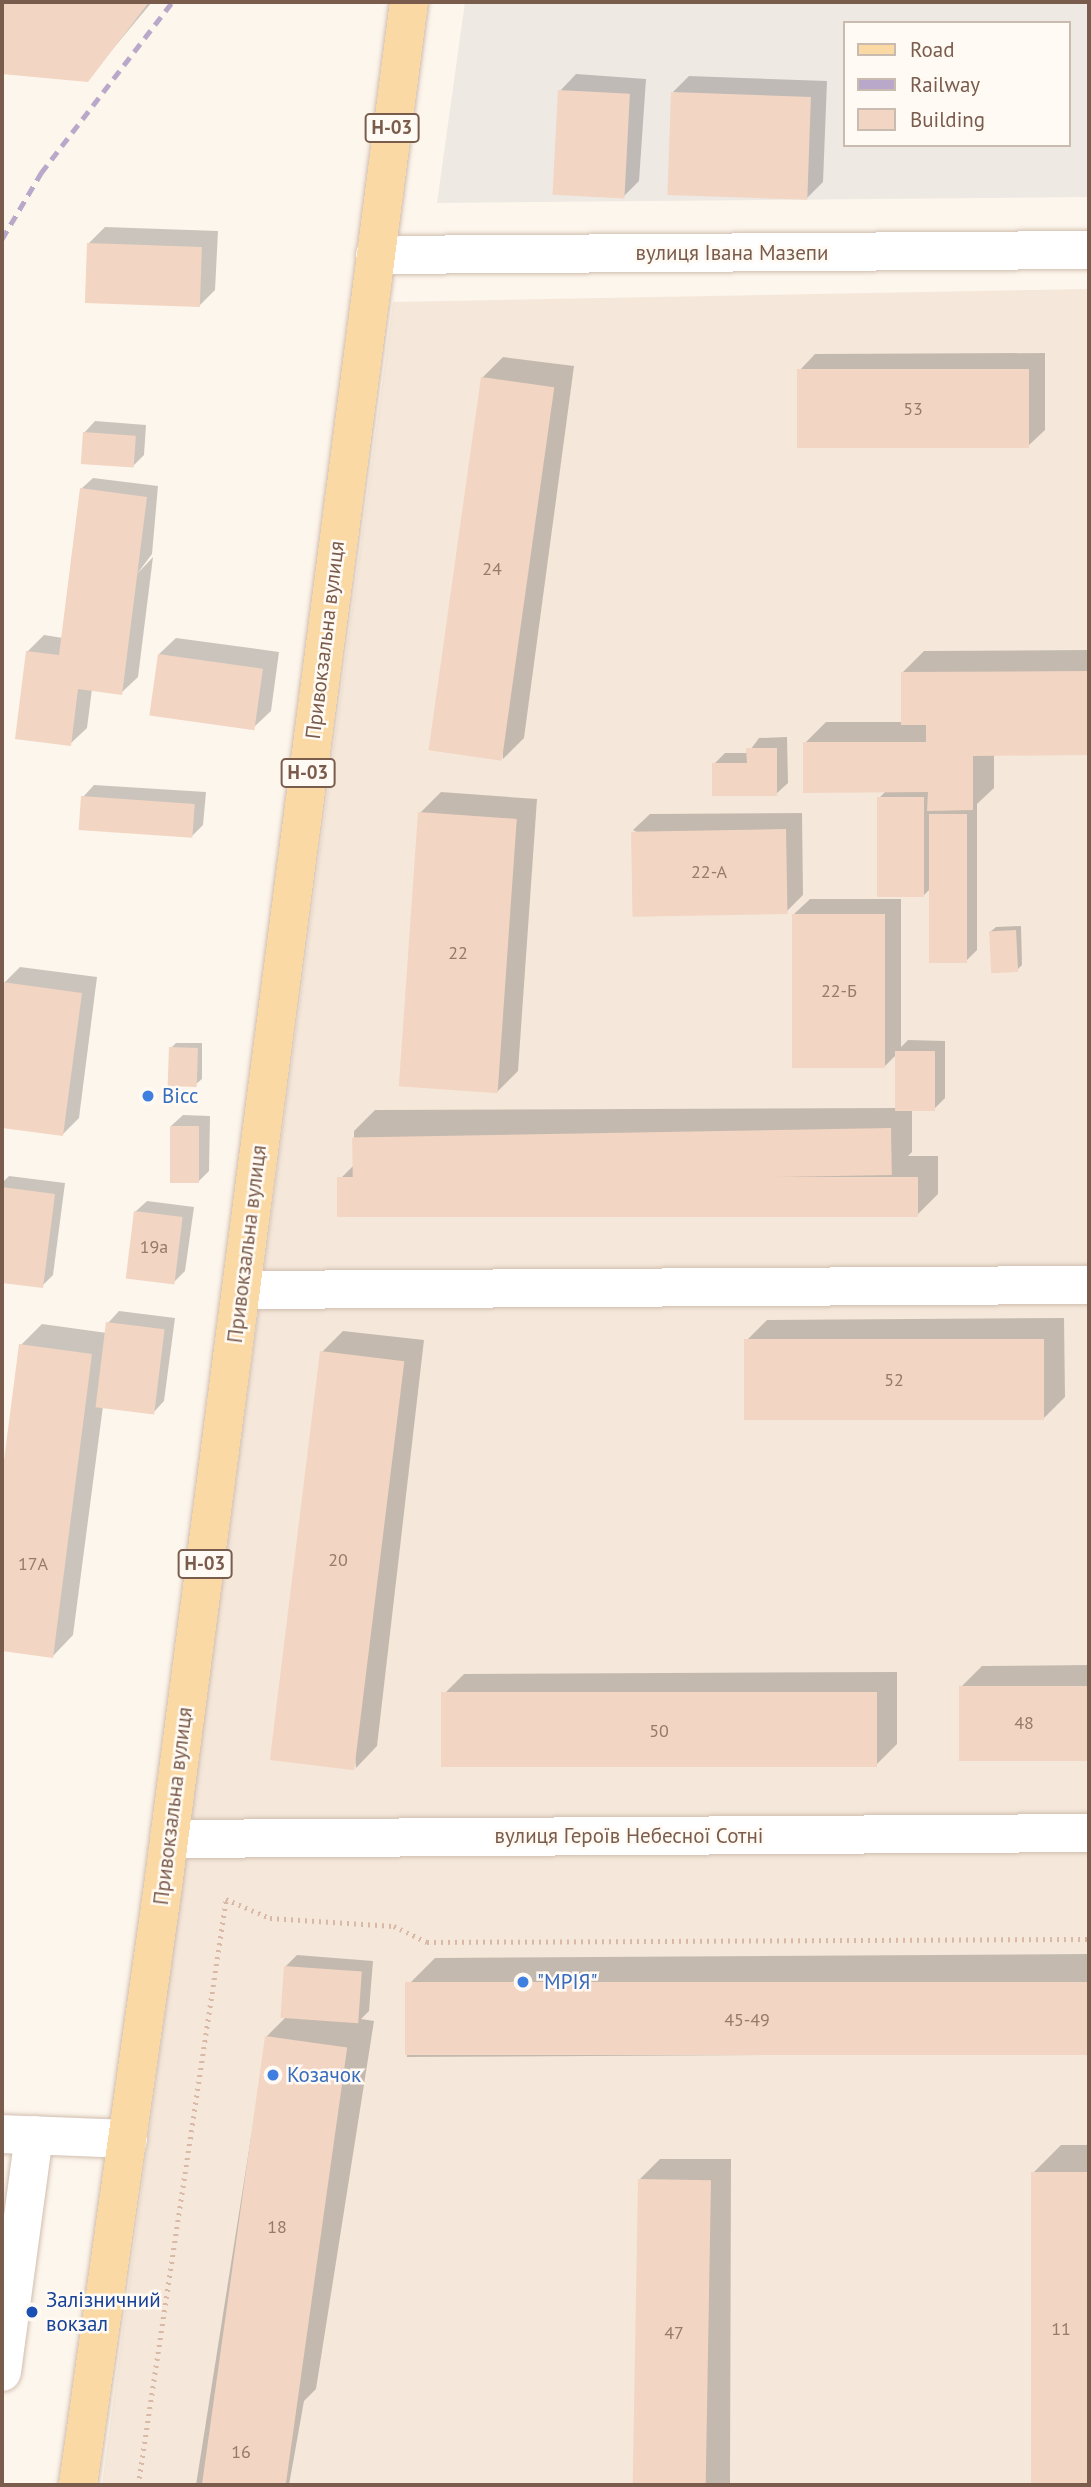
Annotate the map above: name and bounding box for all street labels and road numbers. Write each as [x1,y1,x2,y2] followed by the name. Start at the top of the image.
[364,112,420,144] road number: Н-03
[635,240,829,266] street label: вулиця Івана Мазепи
[300,540,350,740] street label: Привокзальна вулиця
[280,758,336,788] road number: Н-03
[222,1144,272,1344] street label: Привокзальна вулиця
[177,1548,233,1580] road number: Н-03
[148,1706,198,1906] street label: Привокзальна вулиця
[495,1823,763,1849] street label: вулиця Героїв Небесної Сотні

